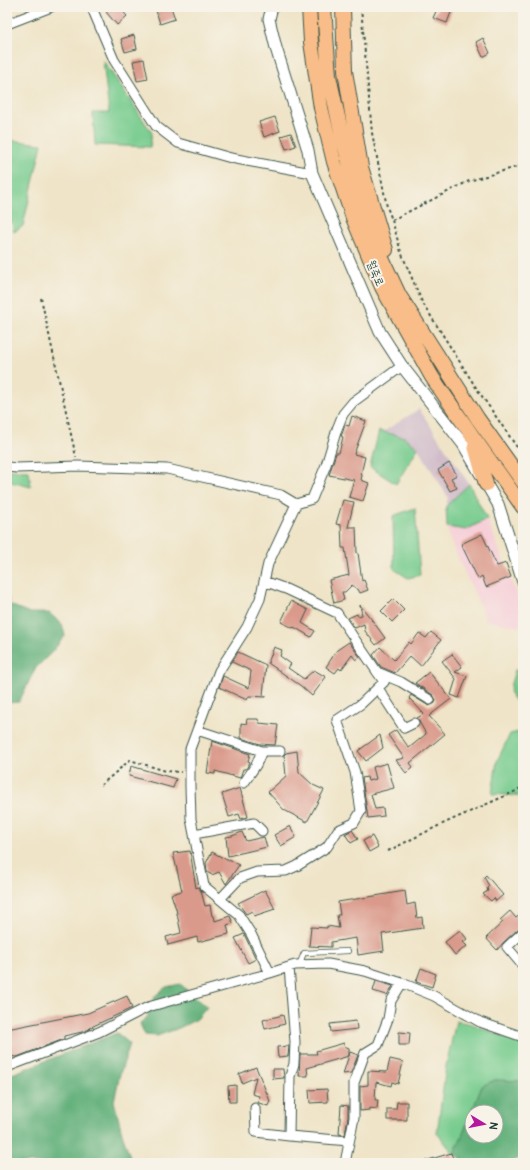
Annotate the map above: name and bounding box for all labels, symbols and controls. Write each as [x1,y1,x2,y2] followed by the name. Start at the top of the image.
[364,258,387,288] street label: 월죽로
[464,1104,504,1144] north arrow
[486,1121,500,1131] text: N

